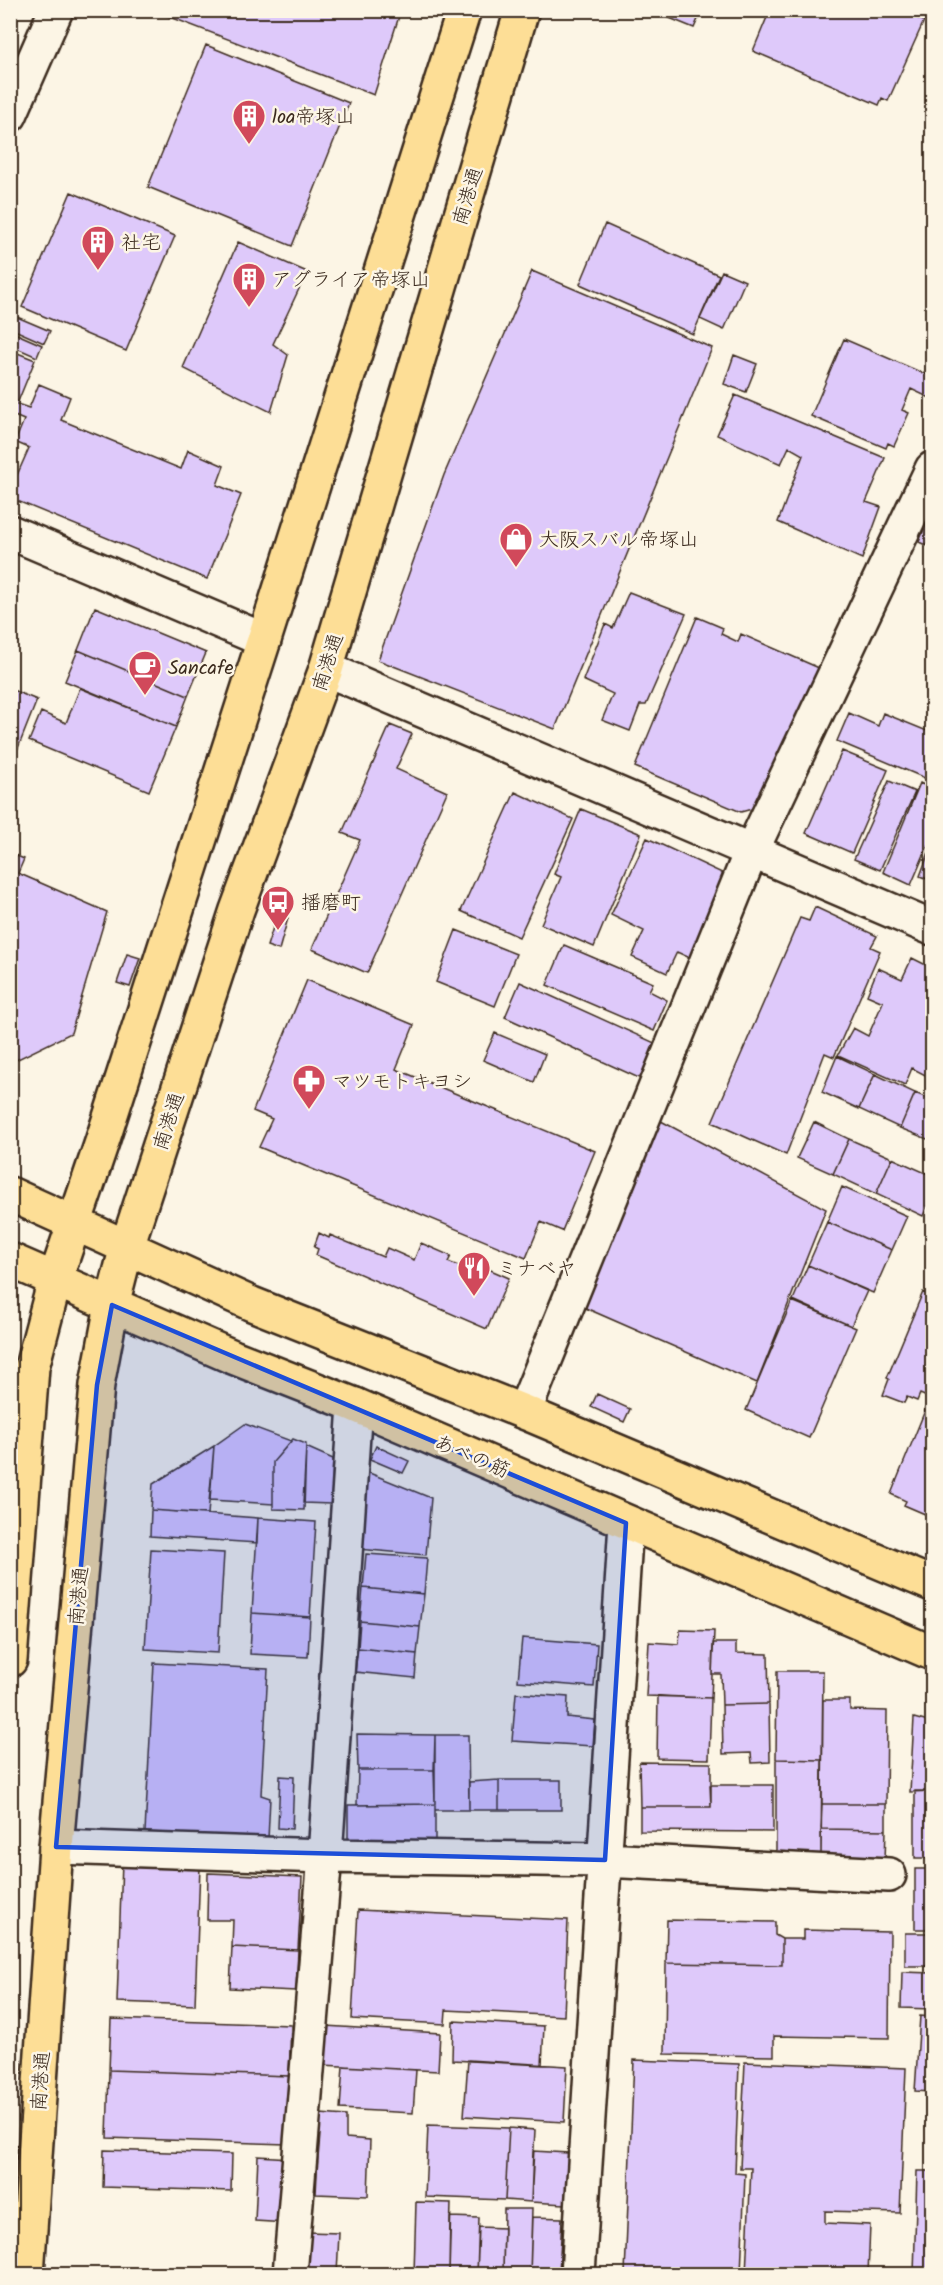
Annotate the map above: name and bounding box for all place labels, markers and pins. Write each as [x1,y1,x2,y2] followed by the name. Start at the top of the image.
[231,98,267,145] building icon: loa帝塚山
[272,102,355,134] place label: loa帝塚山
[80,224,116,271] building icon: 社宅
[121,228,161,260] place label: 社宅
[231,261,267,308] building icon: アグライア帝塚山
[272,265,430,297] place label: アグライア帝塚山
[498,521,534,568] shop icon: 大阪スバル帝塚山
[539,525,699,557] place label: 大阪スバル帝塚山
[127,649,163,696] cafe icon: Sancafe
[168,653,233,685] place label: Sancafe
[260,884,296,931] bus stop icon: 播磨町
[301,888,361,920] place label: 播磨町
[291,1063,327,1110] pharmacy icon: マツモトキヨシ
[332,1067,472,1099] place label: マツモトキヨシ
[456,1250,492,1297] restaurant icon: ミナベヤ
[497,1254,577,1286] place label: ミナベヤ

